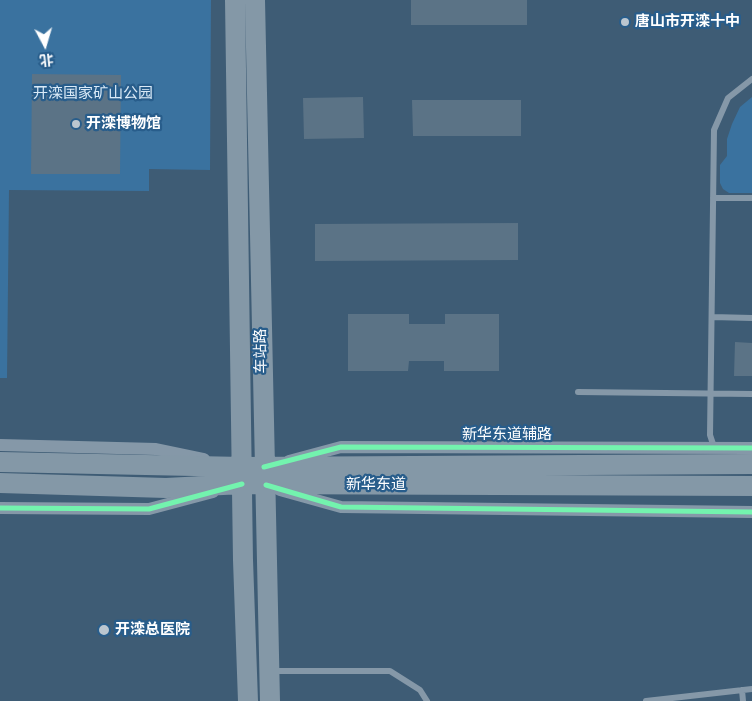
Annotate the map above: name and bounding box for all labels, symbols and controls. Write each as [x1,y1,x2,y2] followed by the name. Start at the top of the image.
[635,13,740,31] place label: 唐山市开滦十中
[619,16,631,28] marker: 唐山市开滦十中
[20,20,70,70] north arrow
[39,50,54,70] text: 北
[33,85,153,103] park label: 开滦国家矿山公园
[86,115,161,133] place label: 开滦博物馆
[70,118,82,130] marker: 开滦博物馆
[252,328,270,374] street label: 车站路
[462,426,552,444] street label: 新华东道辅路
[346,476,406,494] street label: 新华东道
[115,621,190,639] place label: 开滦总医院
[97,623,111,637] marker: 开滦总医院

